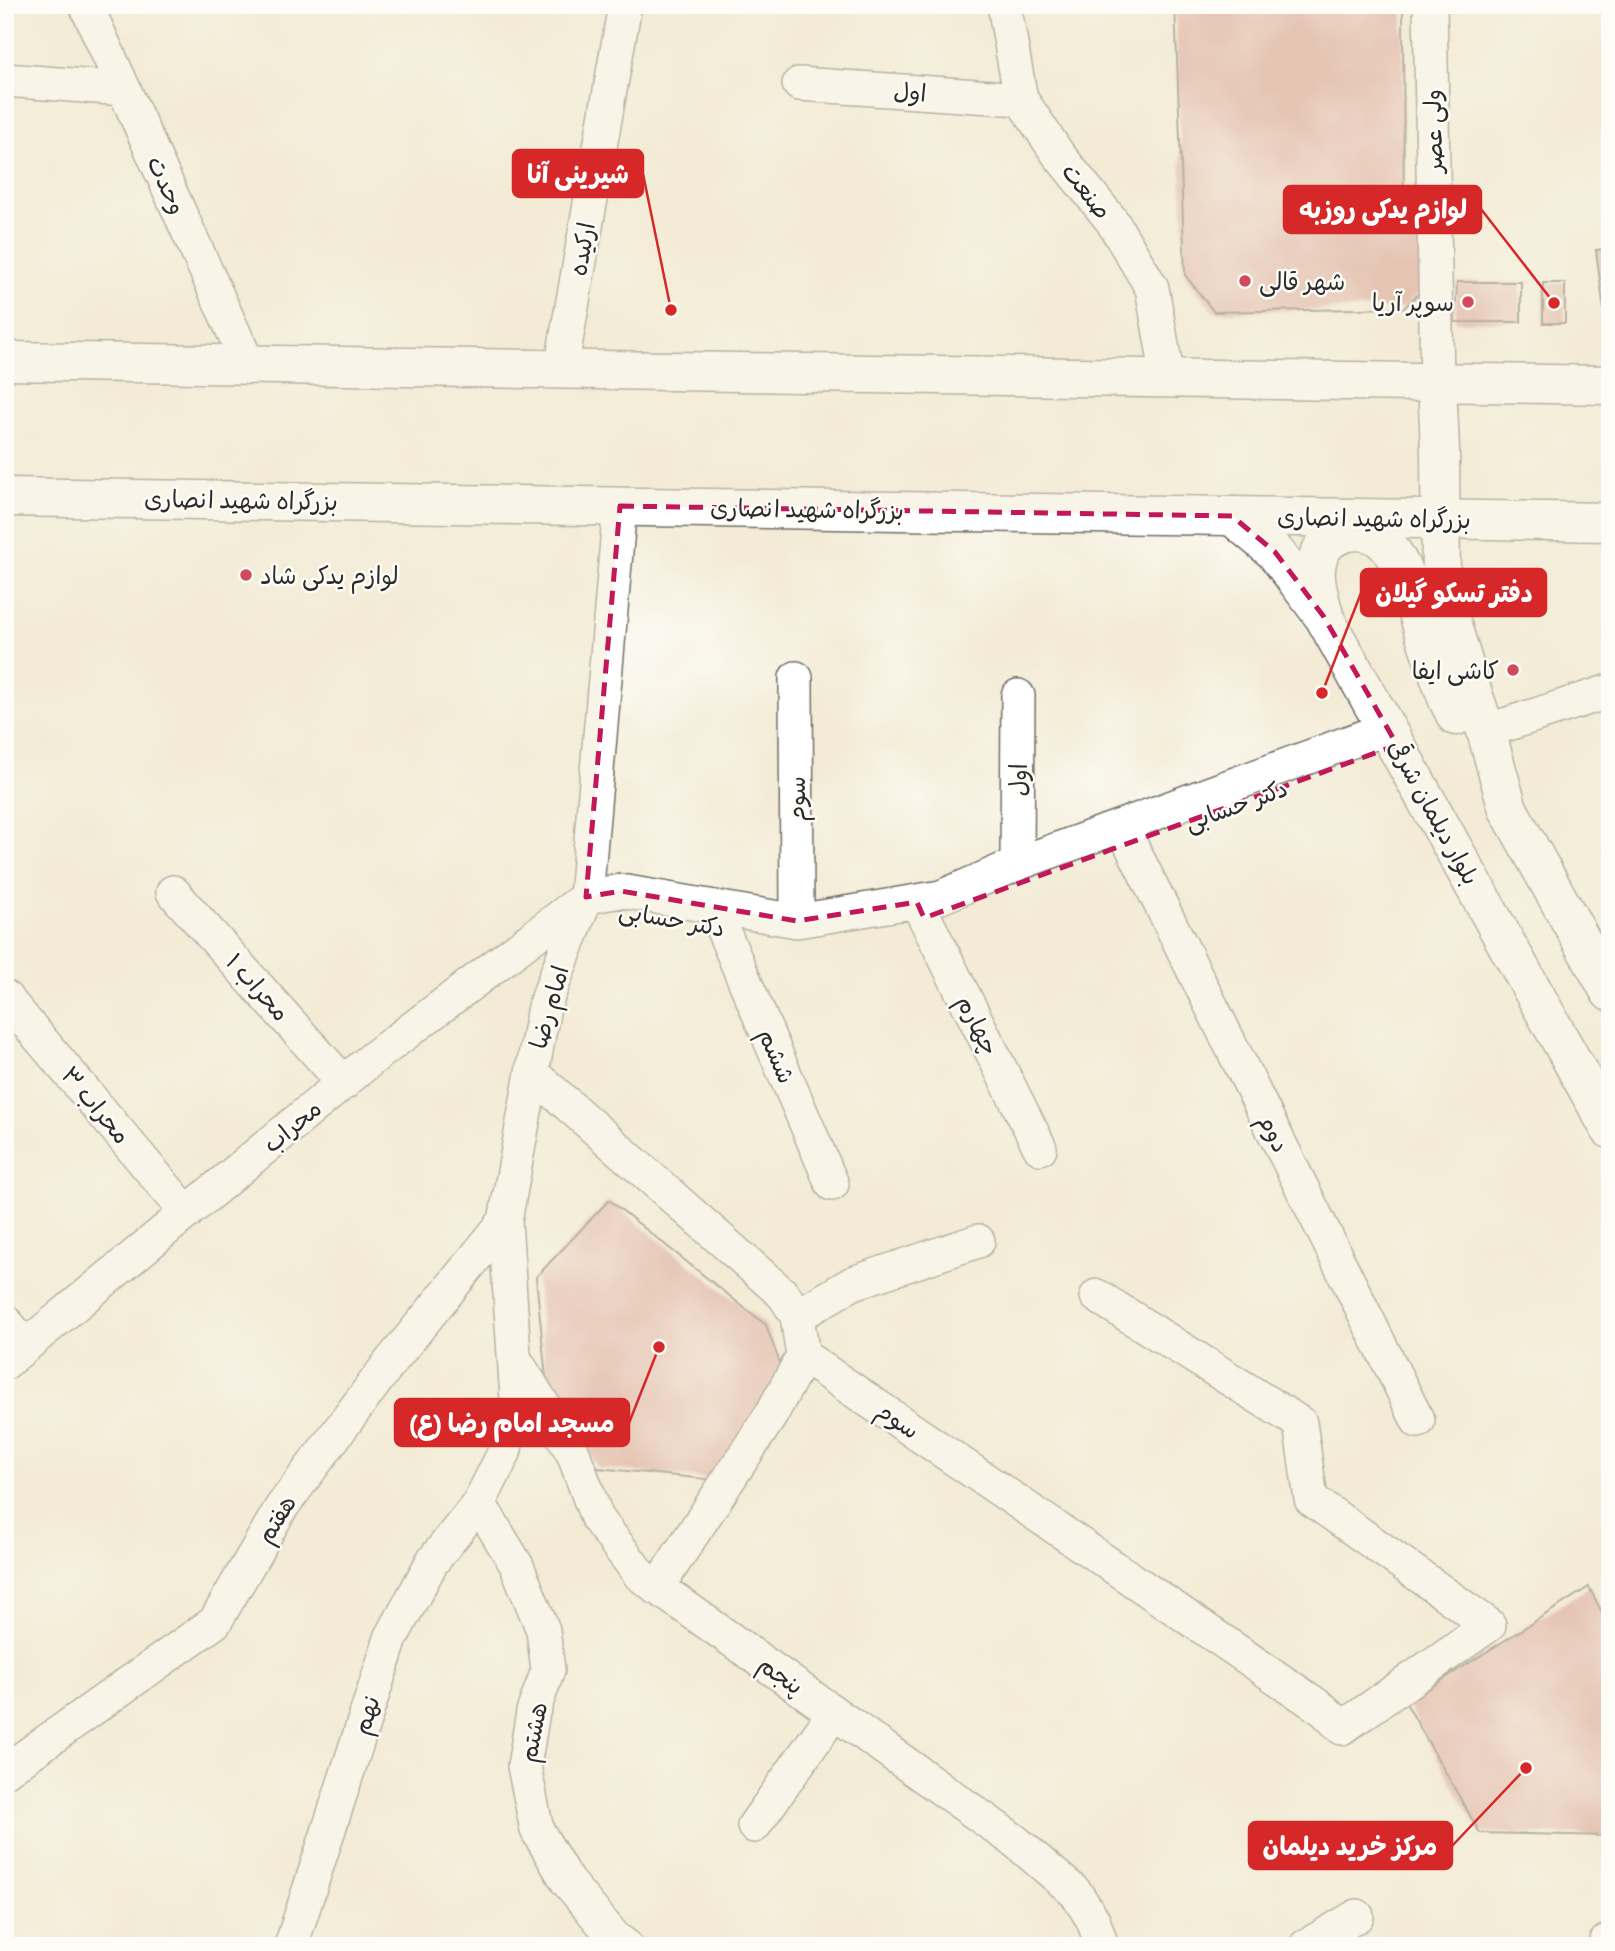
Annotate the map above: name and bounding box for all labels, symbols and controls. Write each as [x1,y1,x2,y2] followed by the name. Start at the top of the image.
[892,76,928,108] street label: اول
[1418,89,1449,175] street label: ولی عصر
[513,150,643,197] callout: شیرینی آنا
[141,151,193,219] street label: وحدت
[1056,157,1118,225] street label: صنعت
[527,158,629,191] text: شیرینی آنا
[1284,186,1481,233] callout: لوازم یدکی روزبه
[1299,193,1467,229] text: لوازم یدکی روزبه
[563,220,601,278] street label: ارکیده
[1259,267,1345,297] place label: شهر قالی
[1237,273,1253,289] marker: شهر قالی
[1372,288,1454,318] place label: سوپر آریا
[1460,294,1476,310] marker: سوپر آریا
[144,484,338,516] street label: بزرگراه شهید انصاری
[710,493,904,525] street label: بزرگراه شهید انصاری
[1277,502,1471,534] street label: بزرگراه شهید انصاری
[260,561,399,594] place label: لوازم یدکی شاد
[238,567,254,583] marker: لوازم یدکی شاد
[1361,569,1546,616] callout: دفتر تسکو گیلان
[1375,577,1533,610] text: دفتر تسکو گیلان
[1412,656,1499,686] place label: کاشی ایفا
[1505,662,1521,678] marker: کاشی ایفا
[1381,734,1486,890] street label: بلوار دیلمان شرقی
[1004,763,1033,797] street label: اول
[1181,773,1292,838] street label: دکتر حسابی
[782,776,815,822] street label: سوم
[617,895,727,944] street label: دکتر حسابی
[220,947,296,1027] street label: محراب ۱
[523,962,579,1053] street label: امام رضا
[947,990,1005,1062] street label: چهارم
[749,1024,801,1089] street label: ششم
[55,1060,137,1150] street label: محراب ۳
[257,1093,327,1159] street label: محراب
[1248,1109,1296,1159] street label: دوم
[869,1395,925,1448] street label: سوم
[395,1399,629,1446] callout: مسجد امام رضا (ع)
[409,1407,615,1443] text: مسجد امام رضا (ع)
[250,1490,305,1551] street label: هفتم
[751,1649,809,1704] street label: پنجم
[346,1692,390,1739] street label: نهم
[513,1699,557,1765] street label: هشتم
[1249,1822,1452,1869] callout: مرکز خرید دیلمان
[1263,1830,1437,1862] text: مرکز خرید دیلمان

